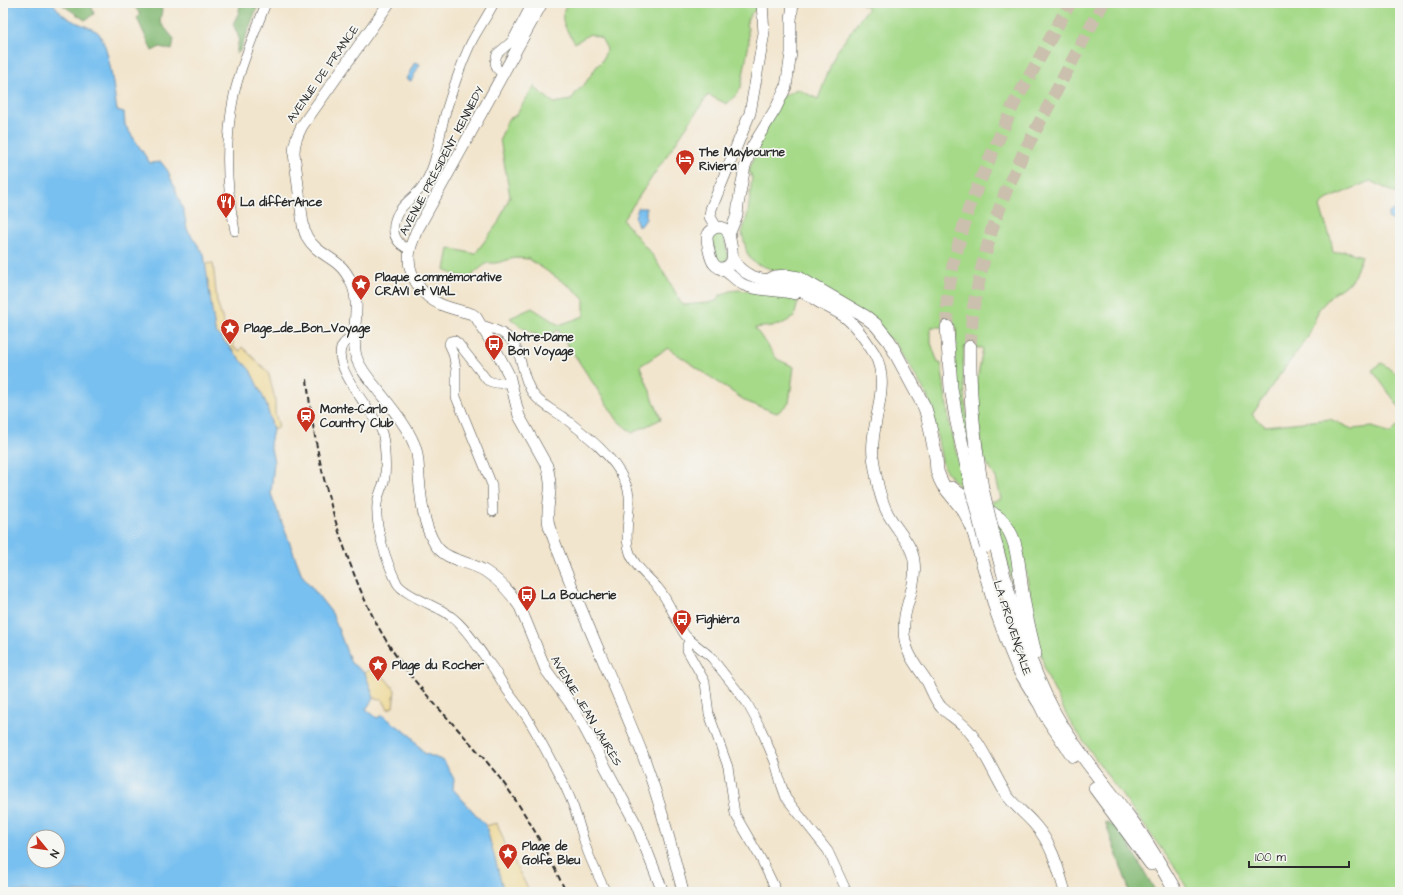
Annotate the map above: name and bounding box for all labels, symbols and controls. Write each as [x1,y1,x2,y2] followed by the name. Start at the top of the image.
[283,22,363,126] street label: AVENUE DE FRANCE
[395,83,489,239] street label: AVENUE PRÉSIDENT KENNEDY
[698,144,786,175] place label: The Maybourne Riviera
[674,148,696,176] hotel icon: The Maybourne Riviera
[215,191,237,219] restaurant icon: La différAnce
[240,194,323,211] place label: La différAnce
[375,269,502,300] place label: Plaque commémorative CRAVI et VIAL
[350,273,372,301] place icon: Plaque commémorative CRAVI et VIAL
[219,317,241,345] place icon: Plage_de_Bon_Voyage
[244,320,371,339] place label: Plage_de_Bon_Voyage
[508,329,574,362] place label: Notre-Dame Bon Voyage
[483,333,505,361] bus stop icon: Notre-Dame Bon Voyage
[320,401,394,433] place label: Monte-Carlo Country Club
[295,405,317,433] station icon: Monte-Carlo Country Club
[989,578,1035,678] street label: LA PROVENÇALE
[516,584,538,612] bus stop icon: La Boucherie
[541,587,617,604] place label: La Boucherie
[671,608,693,636] bus stop icon: Fighiéra
[696,611,740,630] place label: Fighiéra
[546,653,626,770] street label: AVENUE JEAN JAURÈS
[367,654,389,682] place icon: Plage du Rocher
[392,657,485,676] place label: Plage du Rocher
[26,829,66,869] north arrow
[522,838,580,869] place label: Plage de Golfe Bleu
[497,842,519,870] place icon: Plage de Golfe Bleu
[1249,843,1349,869] scale bar
[46,847,63,860] text: N
[1255,849,1286,866] text: 100 m

